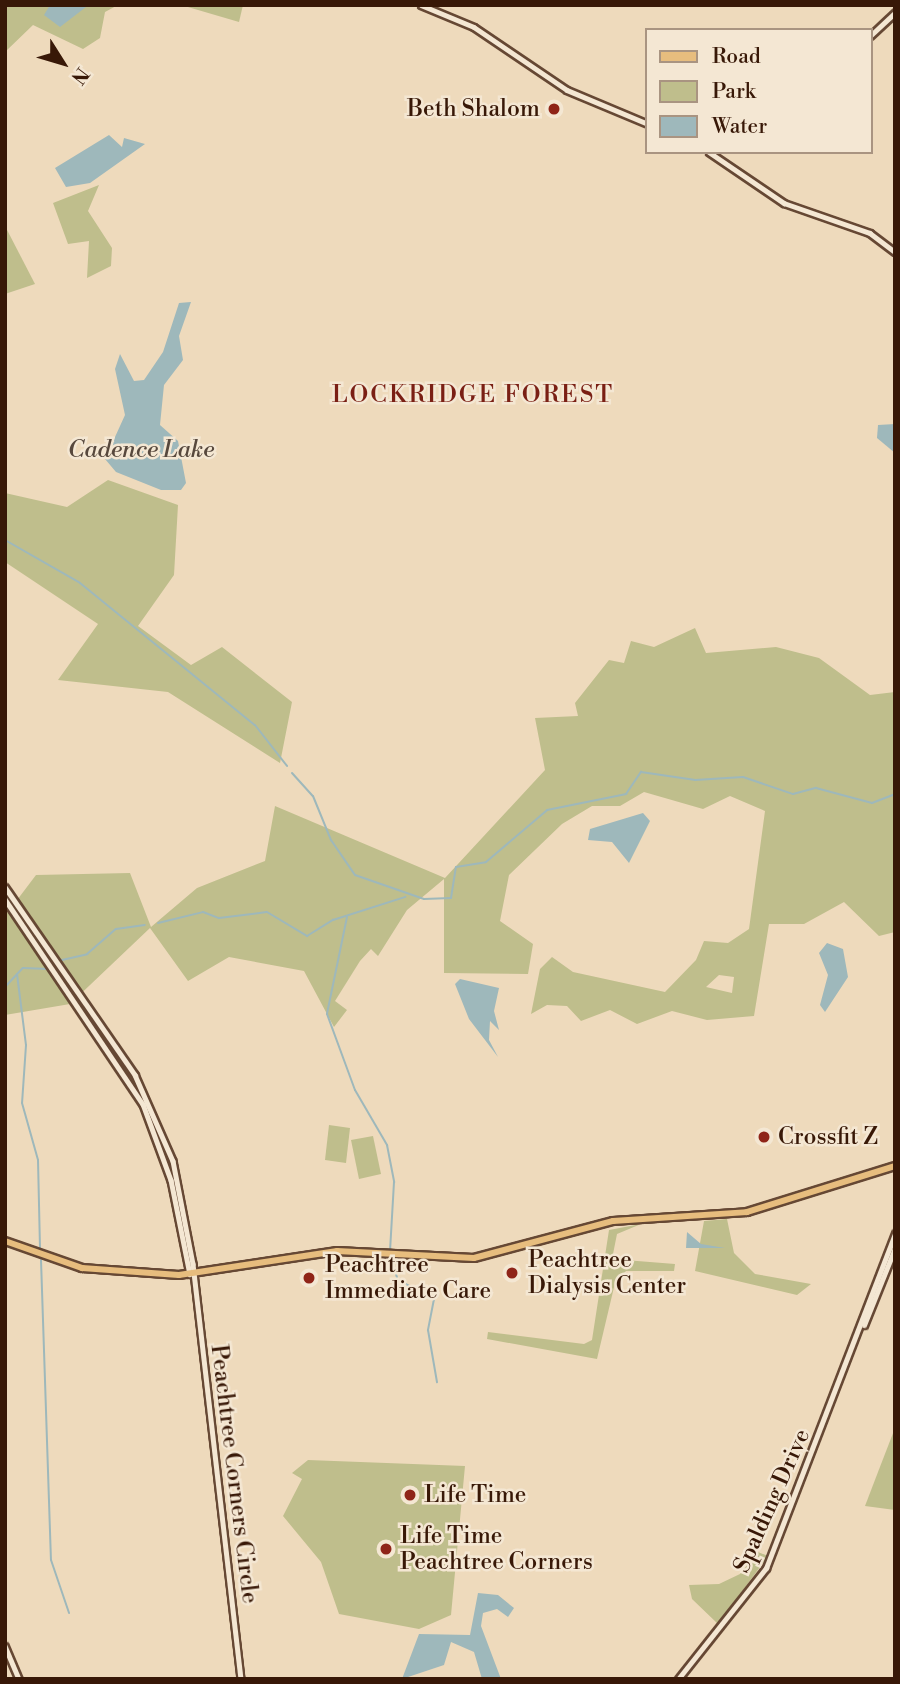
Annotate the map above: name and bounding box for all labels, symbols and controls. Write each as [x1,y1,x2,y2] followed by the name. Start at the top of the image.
[28,28,98,98] north arrow
[645,28,872,154] legend
[712,44,761,70] text: Road
[66,62,94,89] text: N
[712,79,756,105] text: Park
[407,95,540,123] place label: Beth Shalom
[546,101,562,117] marker: Beth Shalom
[712,114,767,140] text: Water
[334,382,612,410] district label: LOCKRIDGE FOREST
[68,437,214,465] water label: Cadence Lake
[778,1123,878,1151] place label: Crossfit Z
[756,1129,772,1145] marker: Crossfit Z
[528,1246,686,1300] place label: Peachtree Dialysis Center
[325,1251,491,1305] place label: Peachtree Immediate Care
[502,1263,522,1283] marker: Peachtree Dialysis Center
[299,1268,319,1288] marker: Peachtree Immediate Care
[204,1343,264,1605] street label: Peachtree Corners Circle
[728,1425,816,1577] street label: Spalding Drive
[424,1481,526,1509] place label: Life Time
[402,1487,418,1503] marker: Life Time
[400,1522,593,1576] place label: Life Time Peachtree Corners
[378,1541,394,1557] marker: Life Time Peachtree Corners

